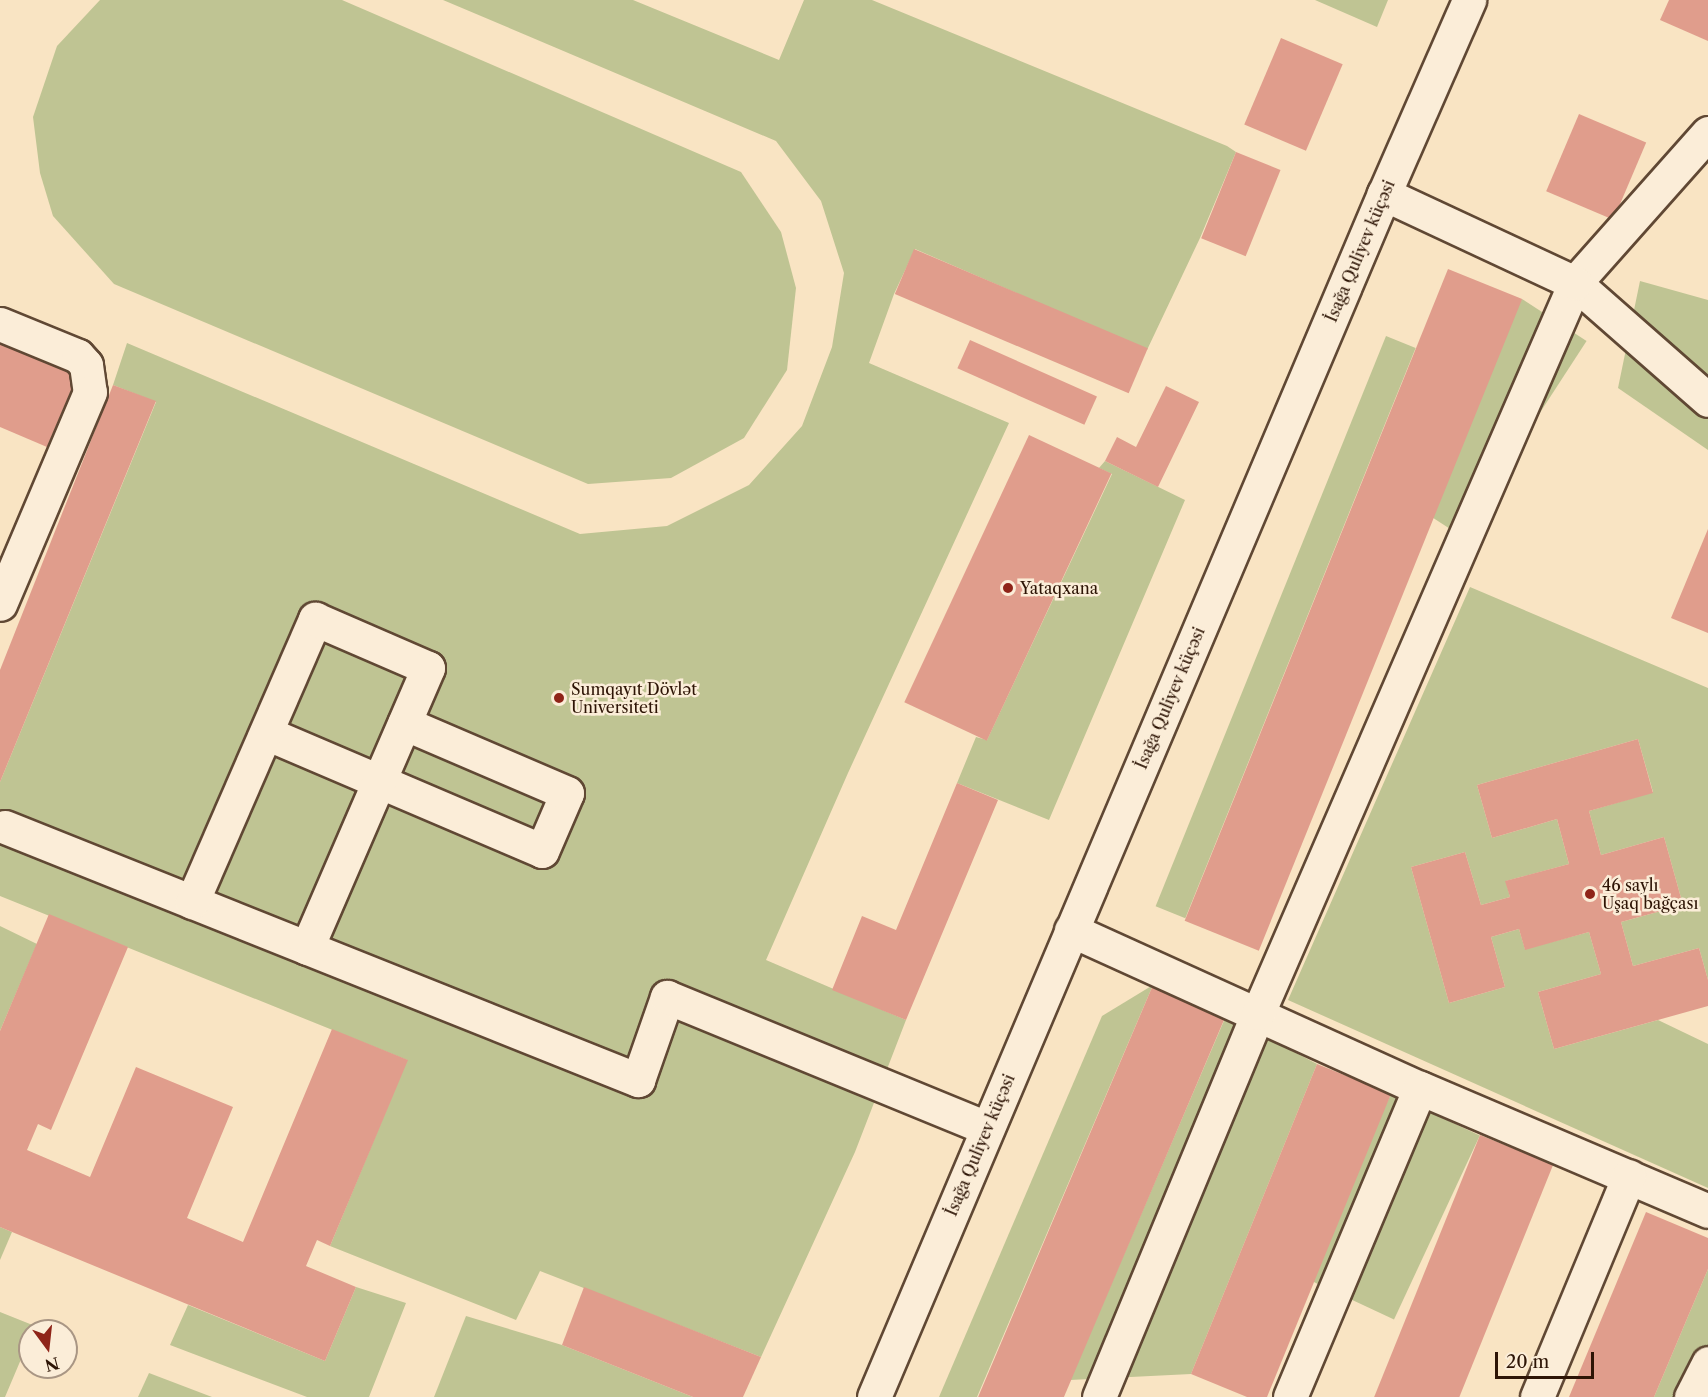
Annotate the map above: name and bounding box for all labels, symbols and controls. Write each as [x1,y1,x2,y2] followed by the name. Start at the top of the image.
[1321,177,1399,325] street label: İsağa Quliyev küçəsi
[1020,578,1098,598] place label: Yataqxana
[1001,581,1015,595] marker: Yataqxana
[1131,624,1209,772] street label: İsağa Quliyev küçəsi
[571,679,697,717] place label: Sumqayıt Dövlət Universiteti
[552,691,566,705] marker: Sumqayıt Dövlət Universiteti
[1602,875,1698,913] place label: 46 saylı Uşaq bağçası
[1583,887,1597,901] marker: 46 saylı Uşaq bağçası
[941,1071,1019,1219] street label: İsağa Quliyev küçəsi
[18,1319,78,1379] north arrow
[1498,1340,1597,1378] scale bar
[1506,1351,1549,1373] text: 20 m
[43,1353,61,1376] text: N

